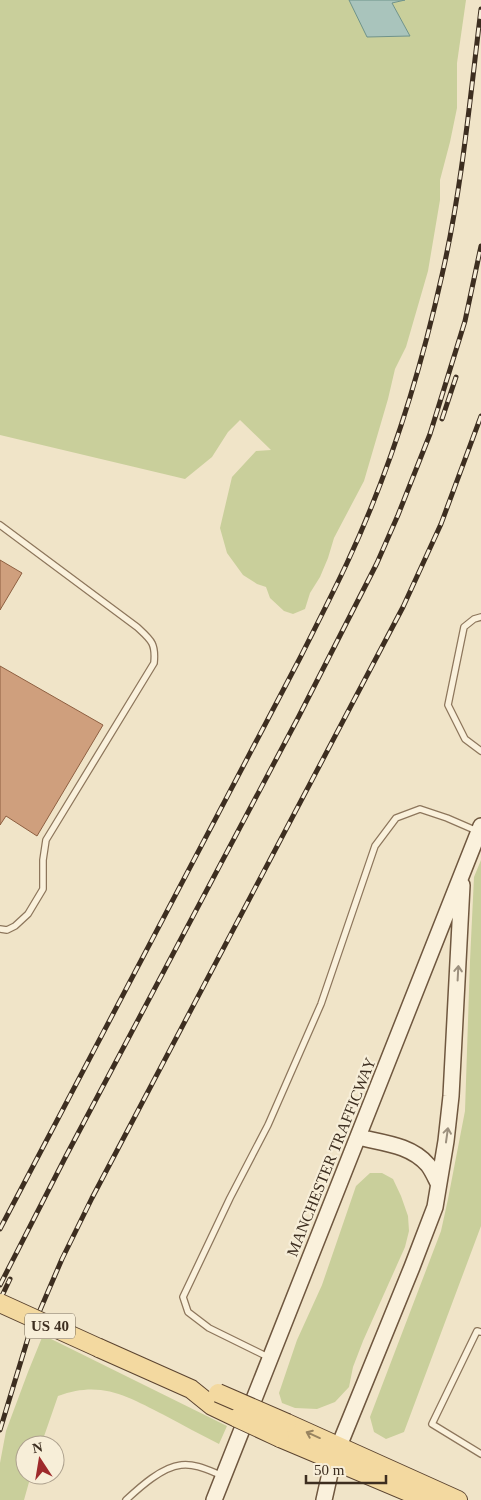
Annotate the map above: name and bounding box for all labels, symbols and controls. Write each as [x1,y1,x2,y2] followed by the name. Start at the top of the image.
[453,965,462,981] one-way arrow
[283,1055,379,1259] street label: MANCHESTER TRAFFICWAY
[442,1127,452,1143] one-way arrow
[25,1314,75,1338] road number: US 40
[306,1429,321,1439] one-way arrow
[15,1435,65,1485] north arrow
[31,1439,44,1456] text: N
[306,1452,386,1484] scale bar
[314,1462,345,1478] text: 50 m

